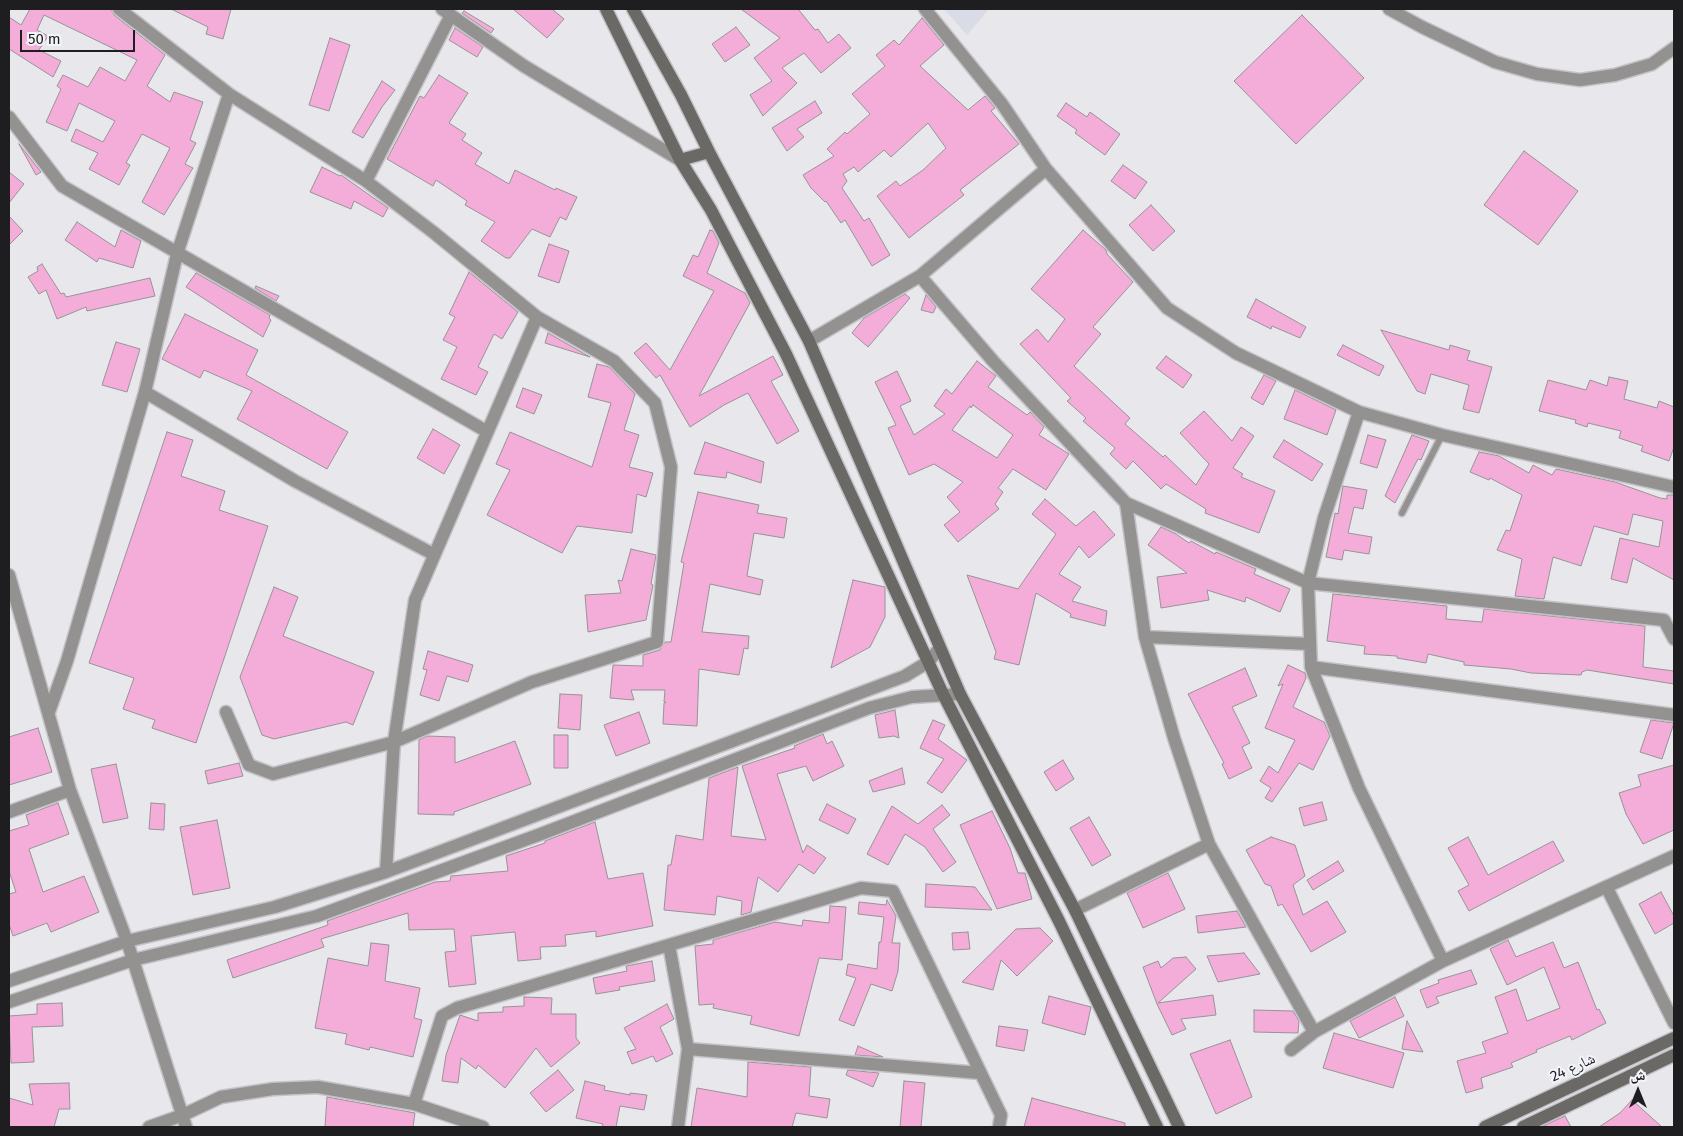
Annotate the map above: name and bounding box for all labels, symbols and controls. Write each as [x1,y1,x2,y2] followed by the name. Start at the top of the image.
[22,20,138,52] scale bar
[28,30,61,48] text: 50 m
[1548,1050,1598,1086] street label: شارع 24
[1613,1066,1663,1116] north arrow
[1631,1067,1645,1084] text: ش

